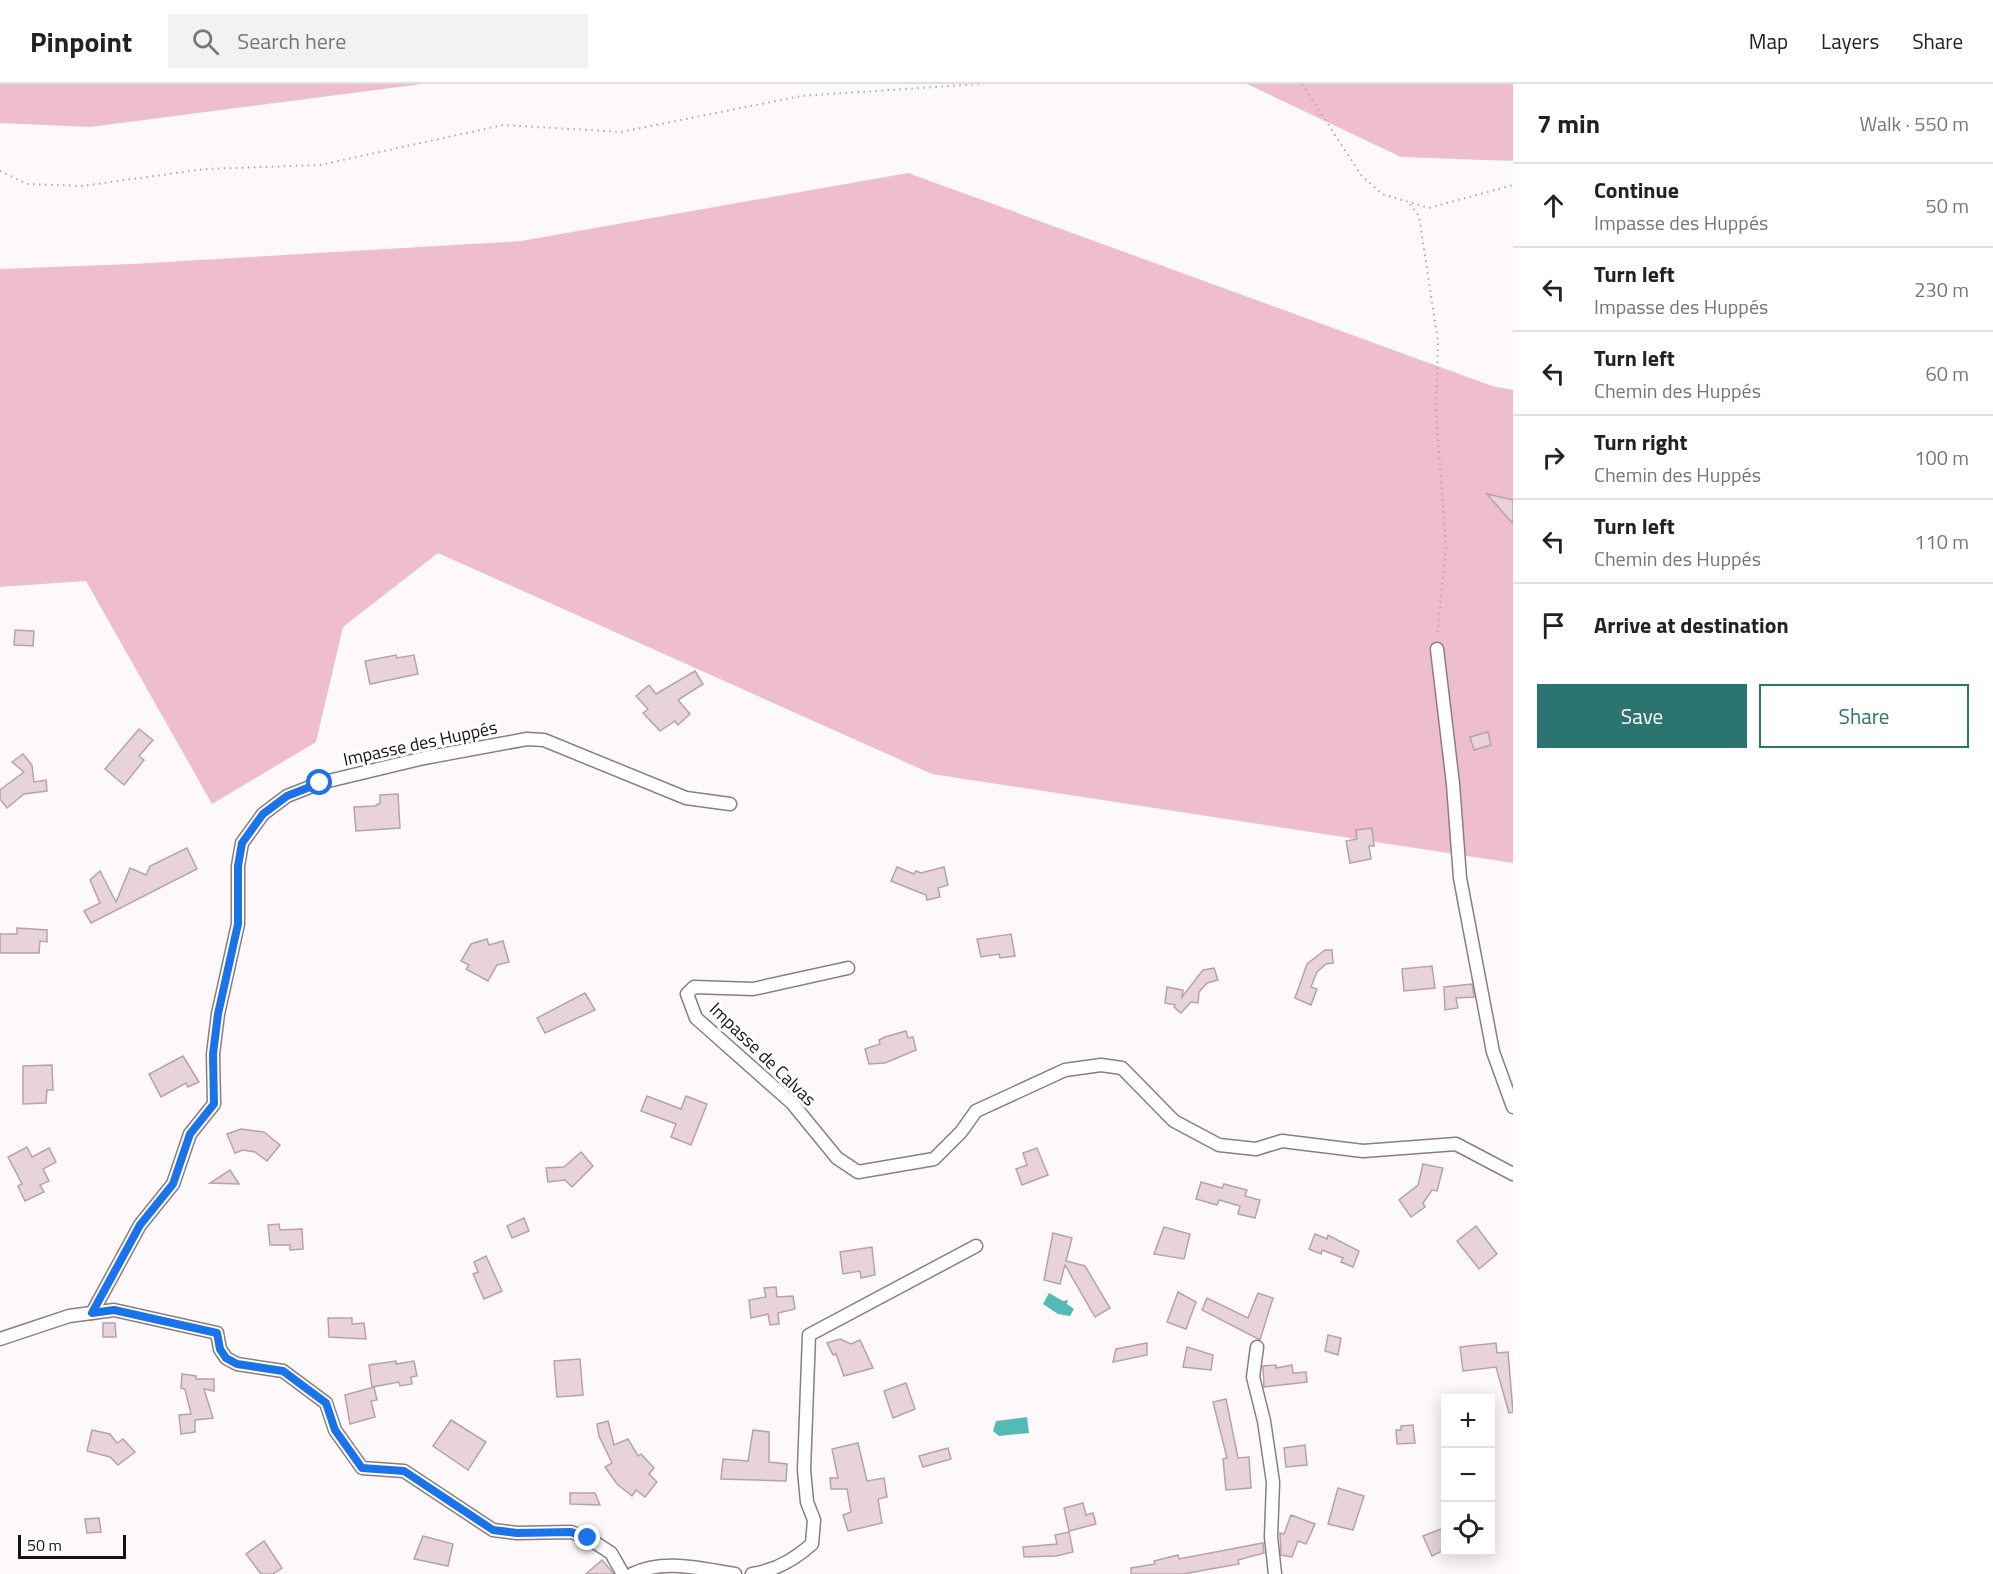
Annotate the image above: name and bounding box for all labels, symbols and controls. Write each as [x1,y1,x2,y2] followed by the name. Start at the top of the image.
[168,14,588,68] search box
[30,20,132,63] text: Pinpoint
[237,24,346,58] text: Search here
[189,25,222,58] icon: search
[1749,25,1788,57] text: Map
[1821,25,1879,57] text: Layers
[1912,25,1963,57] text: Share
[1537,104,1600,143] text: 7 min
[1860,108,1969,139] text: Walk · 550 m
[1594,173,1679,207] text: Continue
[1537,189,1570,222] icon: ahead
[1925,190,1969,221] text: 50 m
[1594,207,1768,238] text: Impasse des Huppés
[1594,257,1675,291] text: Turn left
[1537,273,1570,306] icon: left
[1914,274,1969,305] text: 230 m
[1594,291,1768,322] text: Impasse des Huppés
[1594,341,1675,375] text: Turn left
[1537,357,1570,390] icon: left
[1925,358,1969,389] text: 60 m
[1594,375,1761,406] text: Chemin des Huppés
[1594,425,1688,459] text: Turn right
[1537,441,1570,474] icon: right
[1914,442,1969,473] text: 100 m
[1594,459,1761,490] text: Chemin des Huppés
[1594,509,1675,543] text: Turn left
[1537,525,1570,558] icon: left
[1914,526,1969,557] text: 110 m
[1594,543,1761,574] text: Chemin des Huppés
[1594,608,1789,642] text: Arrive at destination
[1537,609,1570,642] icon: arrive
[1537,684,1747,748] button: Save
[1759,684,1969,748] button: Share
[340,713,500,773] street label: Impasse des Huppés
[306,769,332,795] route start
[704,996,822,1112] street label: Impasse de Calvas
[1441,1394,1495,1556] map controls
[1441,1394,1495,1448] button: +
[1441,1448,1495,1502] button: −
[1441,1502,1495,1556] button: locate
[574,1524,600,1550] route end
[18,1532,126,1560] scale bar
[27,1533,62,1557] text: 50 m

